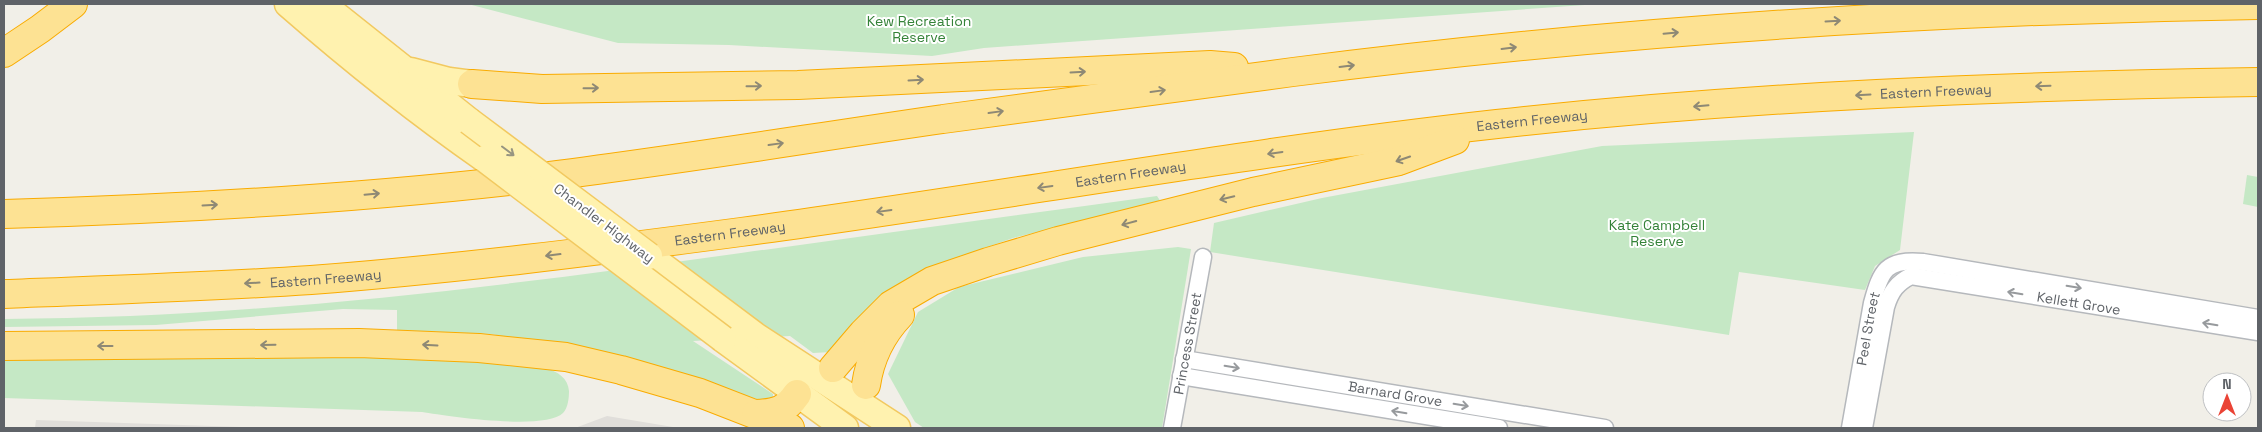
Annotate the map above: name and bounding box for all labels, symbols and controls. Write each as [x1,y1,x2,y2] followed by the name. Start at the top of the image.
[867,12,971,46] park label: Kew Recreation Reserve
[1824,17,1840,26] one-way arrow
[1662,28,1678,38] one-way arrow
[1500,43,1516,53] one-way arrow
[1339,61,1355,71] one-way arrow
[1070,67,1086,76] one-way arrow
[908,75,924,84] one-way arrow
[1880,80,1992,103] street label: Eastern Freeway
[745,81,761,91] one-way arrow
[2035,82,2051,91] one-way arrow
[582,83,599,93] one-way arrow
[1149,85,1165,95] one-way arrow
[1855,90,1871,99] one-way arrow
[1693,102,1709,111] one-way arrow
[1475,106,1588,135] street label: Eastern Freeway
[988,107,1004,117] one-way arrow
[767,139,783,149] one-way arrow
[501,145,514,156] one-way arrow
[1267,148,1283,158] one-way arrow
[1395,155,1411,165] one-way arrow
[1074,157,1187,191] street label: Eastern Freeway
[550,179,658,267] street label: Chandler Highway
[1037,182,1053,192] one-way arrow
[363,189,379,198] one-way arrow
[1220,194,1236,203] one-way arrow
[201,200,217,209] one-way arrow
[876,206,892,216] one-way arrow
[1609,216,1705,250] park label: Kate Campbell Reserve
[673,217,787,250] street label: Eastern Freeway
[1122,218,1138,228] one-way arrow
[545,250,561,260] one-way arrow
[269,265,382,292] street label: Eastern Freeway
[244,279,260,288] one-way arrow
[2066,282,2082,292] one-way arrow
[2008,287,2024,297] one-way arrow
[2036,287,2122,319] street label: Kellett Grove
[1852,289,1884,367] street label: Peel Street
[1169,291,1205,396] street label: Princess Street
[2203,319,2219,329] one-way arrow
[260,340,276,350] one-way arrow
[423,341,439,350] one-way arrow
[98,342,114,351] one-way arrow
[1223,362,1239,372] one-way arrow
[2202,372,2252,422] north arrow
[2222,375,2232,393] text: N
[1347,377,1444,410] street label: Barnard Grove
[1453,400,1469,410] one-way arrow
[1392,406,1408,416] one-way arrow

